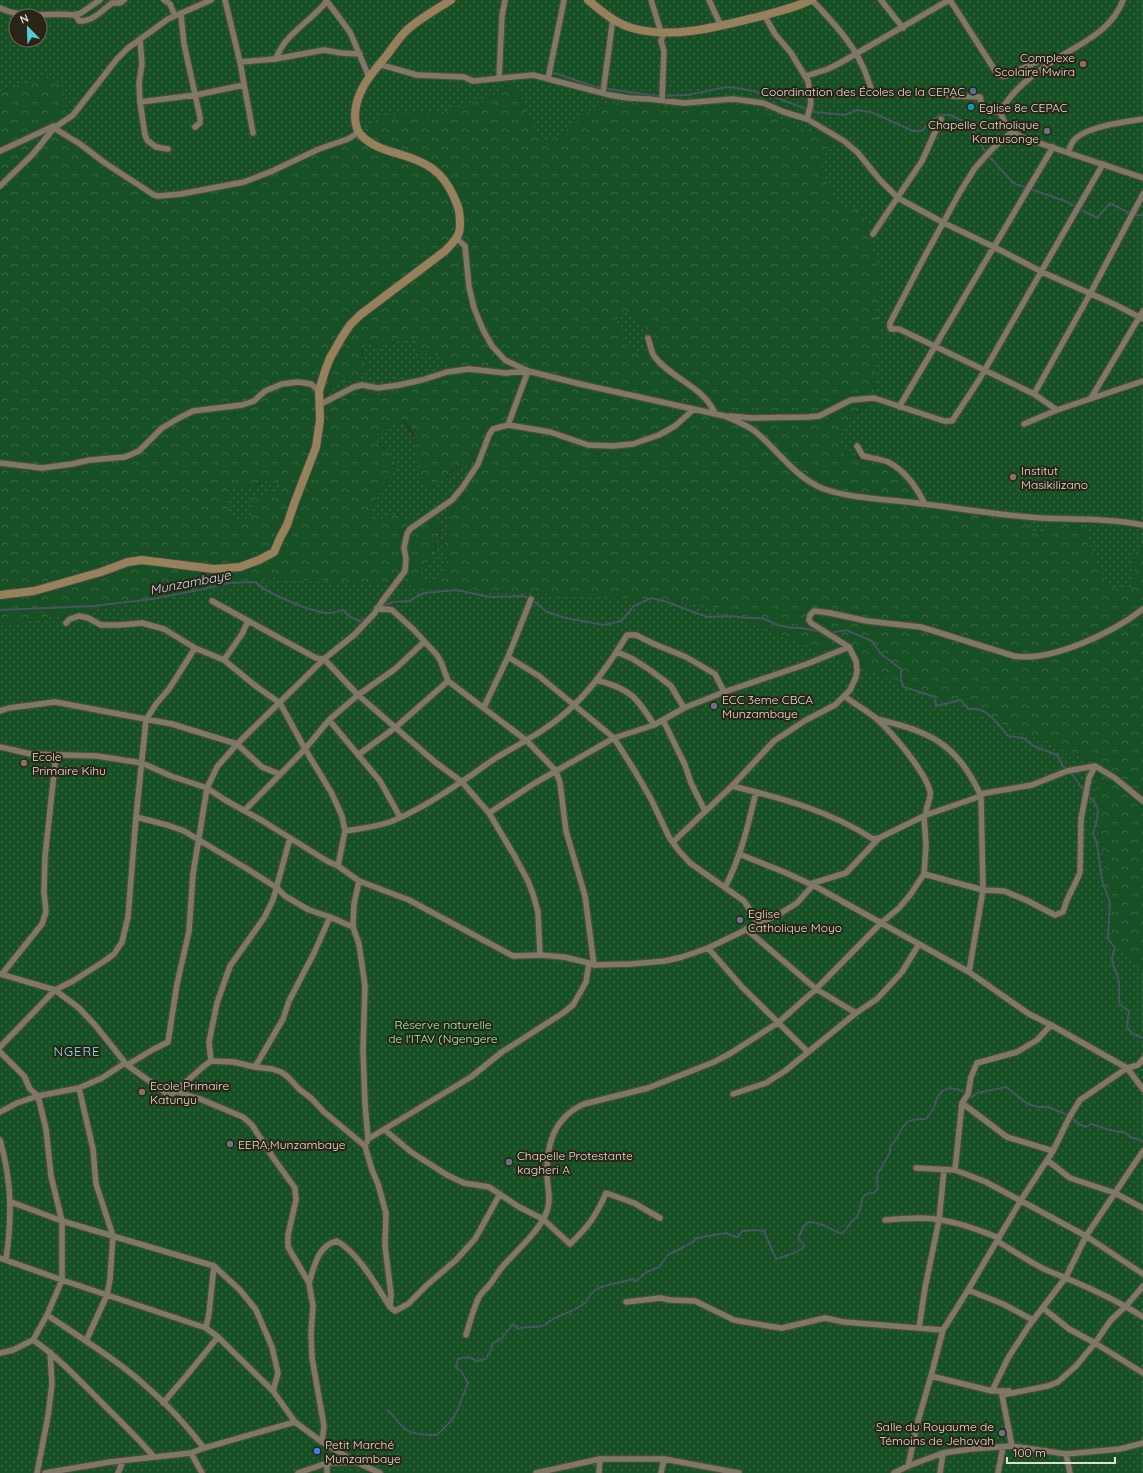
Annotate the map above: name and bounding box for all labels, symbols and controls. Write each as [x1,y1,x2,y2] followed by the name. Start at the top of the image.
[8,8,48,48] north arrow
[18,11,31,27] text: N
[995,50,1075,79] place label: Complexe Scolaire Mwira
[1078,59,1088,69] marker: Complexe Scolaire Mwira
[761,84,965,99] place label: Coordination des Écoles de la CEPAC
[968,86,978,96] marker: Coordination des Écoles de la CEPAC
[979,100,1068,115] place label: Eglise 8e CEPAC
[966,102,976,112] marker: Eglise 8e CEPAC
[928,117,1039,146] place label: Chapelle Catholique Kamusonge
[1042,126,1052,136] marker: Chapelle Catholique Kamusonge
[1021,463,1088,492] place label: Institut Masikilizano
[1008,472,1018,482] marker: Institut Masikilizano
[148,566,232,598] water label: Munzambaye
[722,692,813,721] place label: ECC 3eme CBCA Munzambaye
[709,701,719,711] marker: ECC 3eme CBCA Munzambaye
[32,749,106,778] place label: Ecole Primaire Kihu
[19,758,29,768] marker: Ecole Primaire Kihu
[748,906,842,935] place label: Eglise Catholique Moyo
[735,915,745,925] marker: Eglise Catholique Moyo
[388,1017,498,1046] park label: Réserve naturelle de l'ITAV (Ngengere
[54,1043,100,1059] district label: NGERE
[150,1078,229,1107] place label: Ecole Primaire Katunyu
[137,1087,147,1097] marker: Ecole Primaire Katunyu
[238,1137,346,1152] place label: EERA,Munzambaye
[225,1139,235,1149] marker: EERA,Munzambaye
[517,1148,633,1177] place label: Chapelle Protestante kagheri A
[504,1157,514,1167] marker: Chapelle Protestante kagheri A
[876,1419,994,1448] place label: Salle du Royaume de Témoins de Jehovah
[997,1428,1007,1438] marker: Salle du Royaume de Témoins de Jehovah
[325,1437,401,1466] place label: Petit Marché Munzambaye
[1007,1439,1115,1465] scale bar
[1013,1445,1046,1460] text: 100 m
[312,1446,322,1456] marker: Petit Marché Munzambaye

